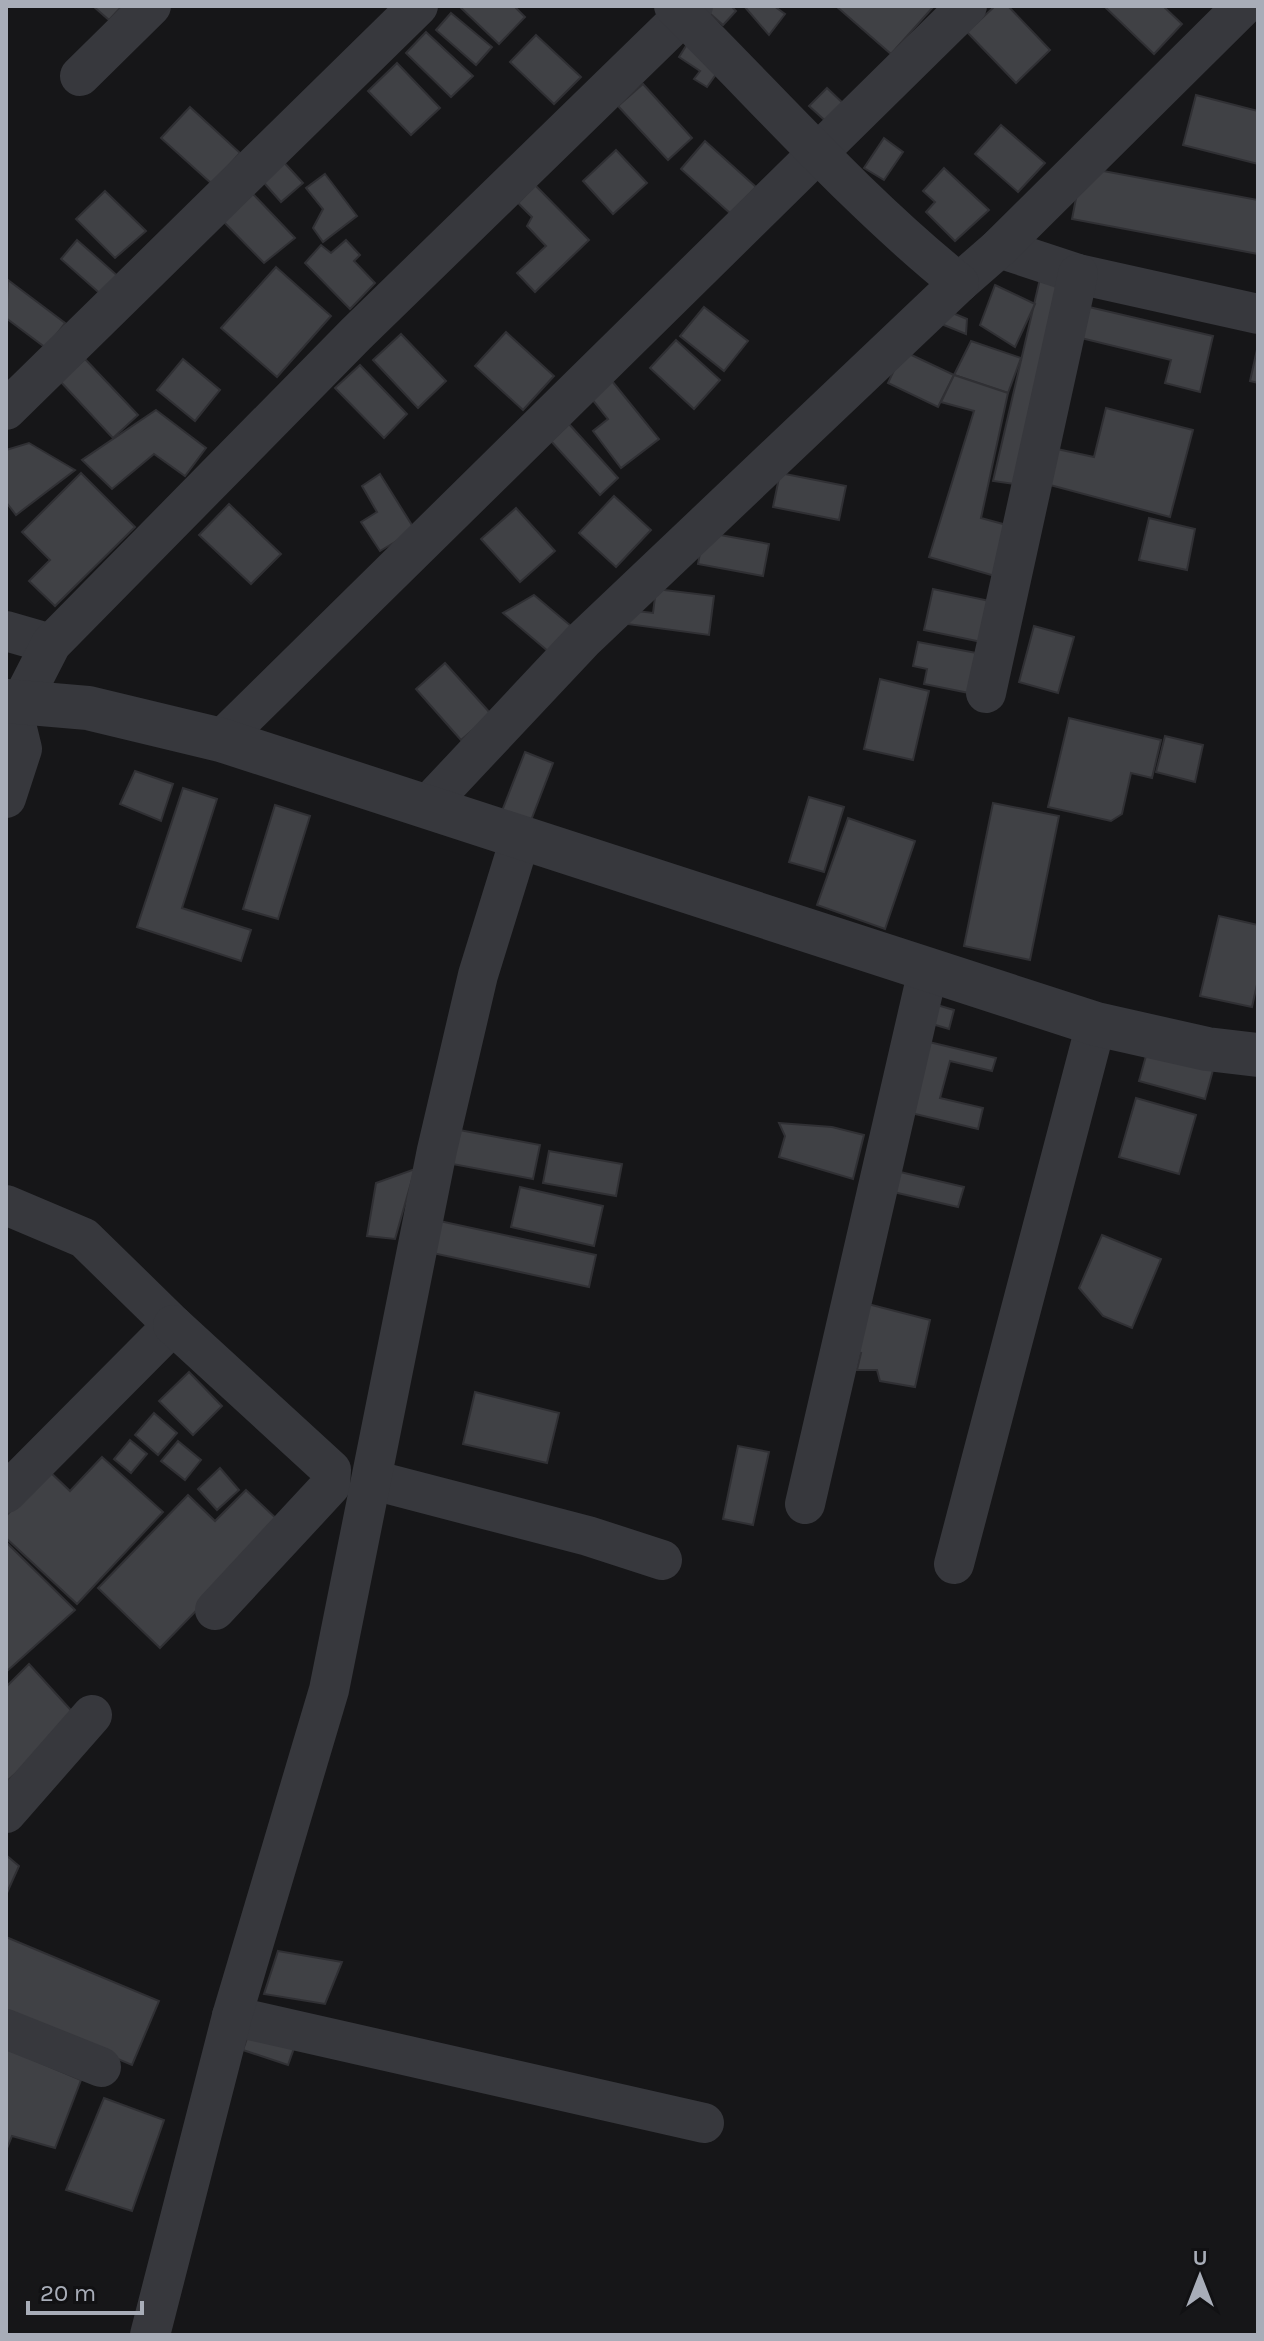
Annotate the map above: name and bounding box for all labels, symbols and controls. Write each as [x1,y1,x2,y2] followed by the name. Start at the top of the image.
[1160,2237,1240,2317] north arrow
[1192,2245,1208,2271] text: U
[28,2265,142,2315] scale bar
[40,2279,96,2307] text: 20 m

